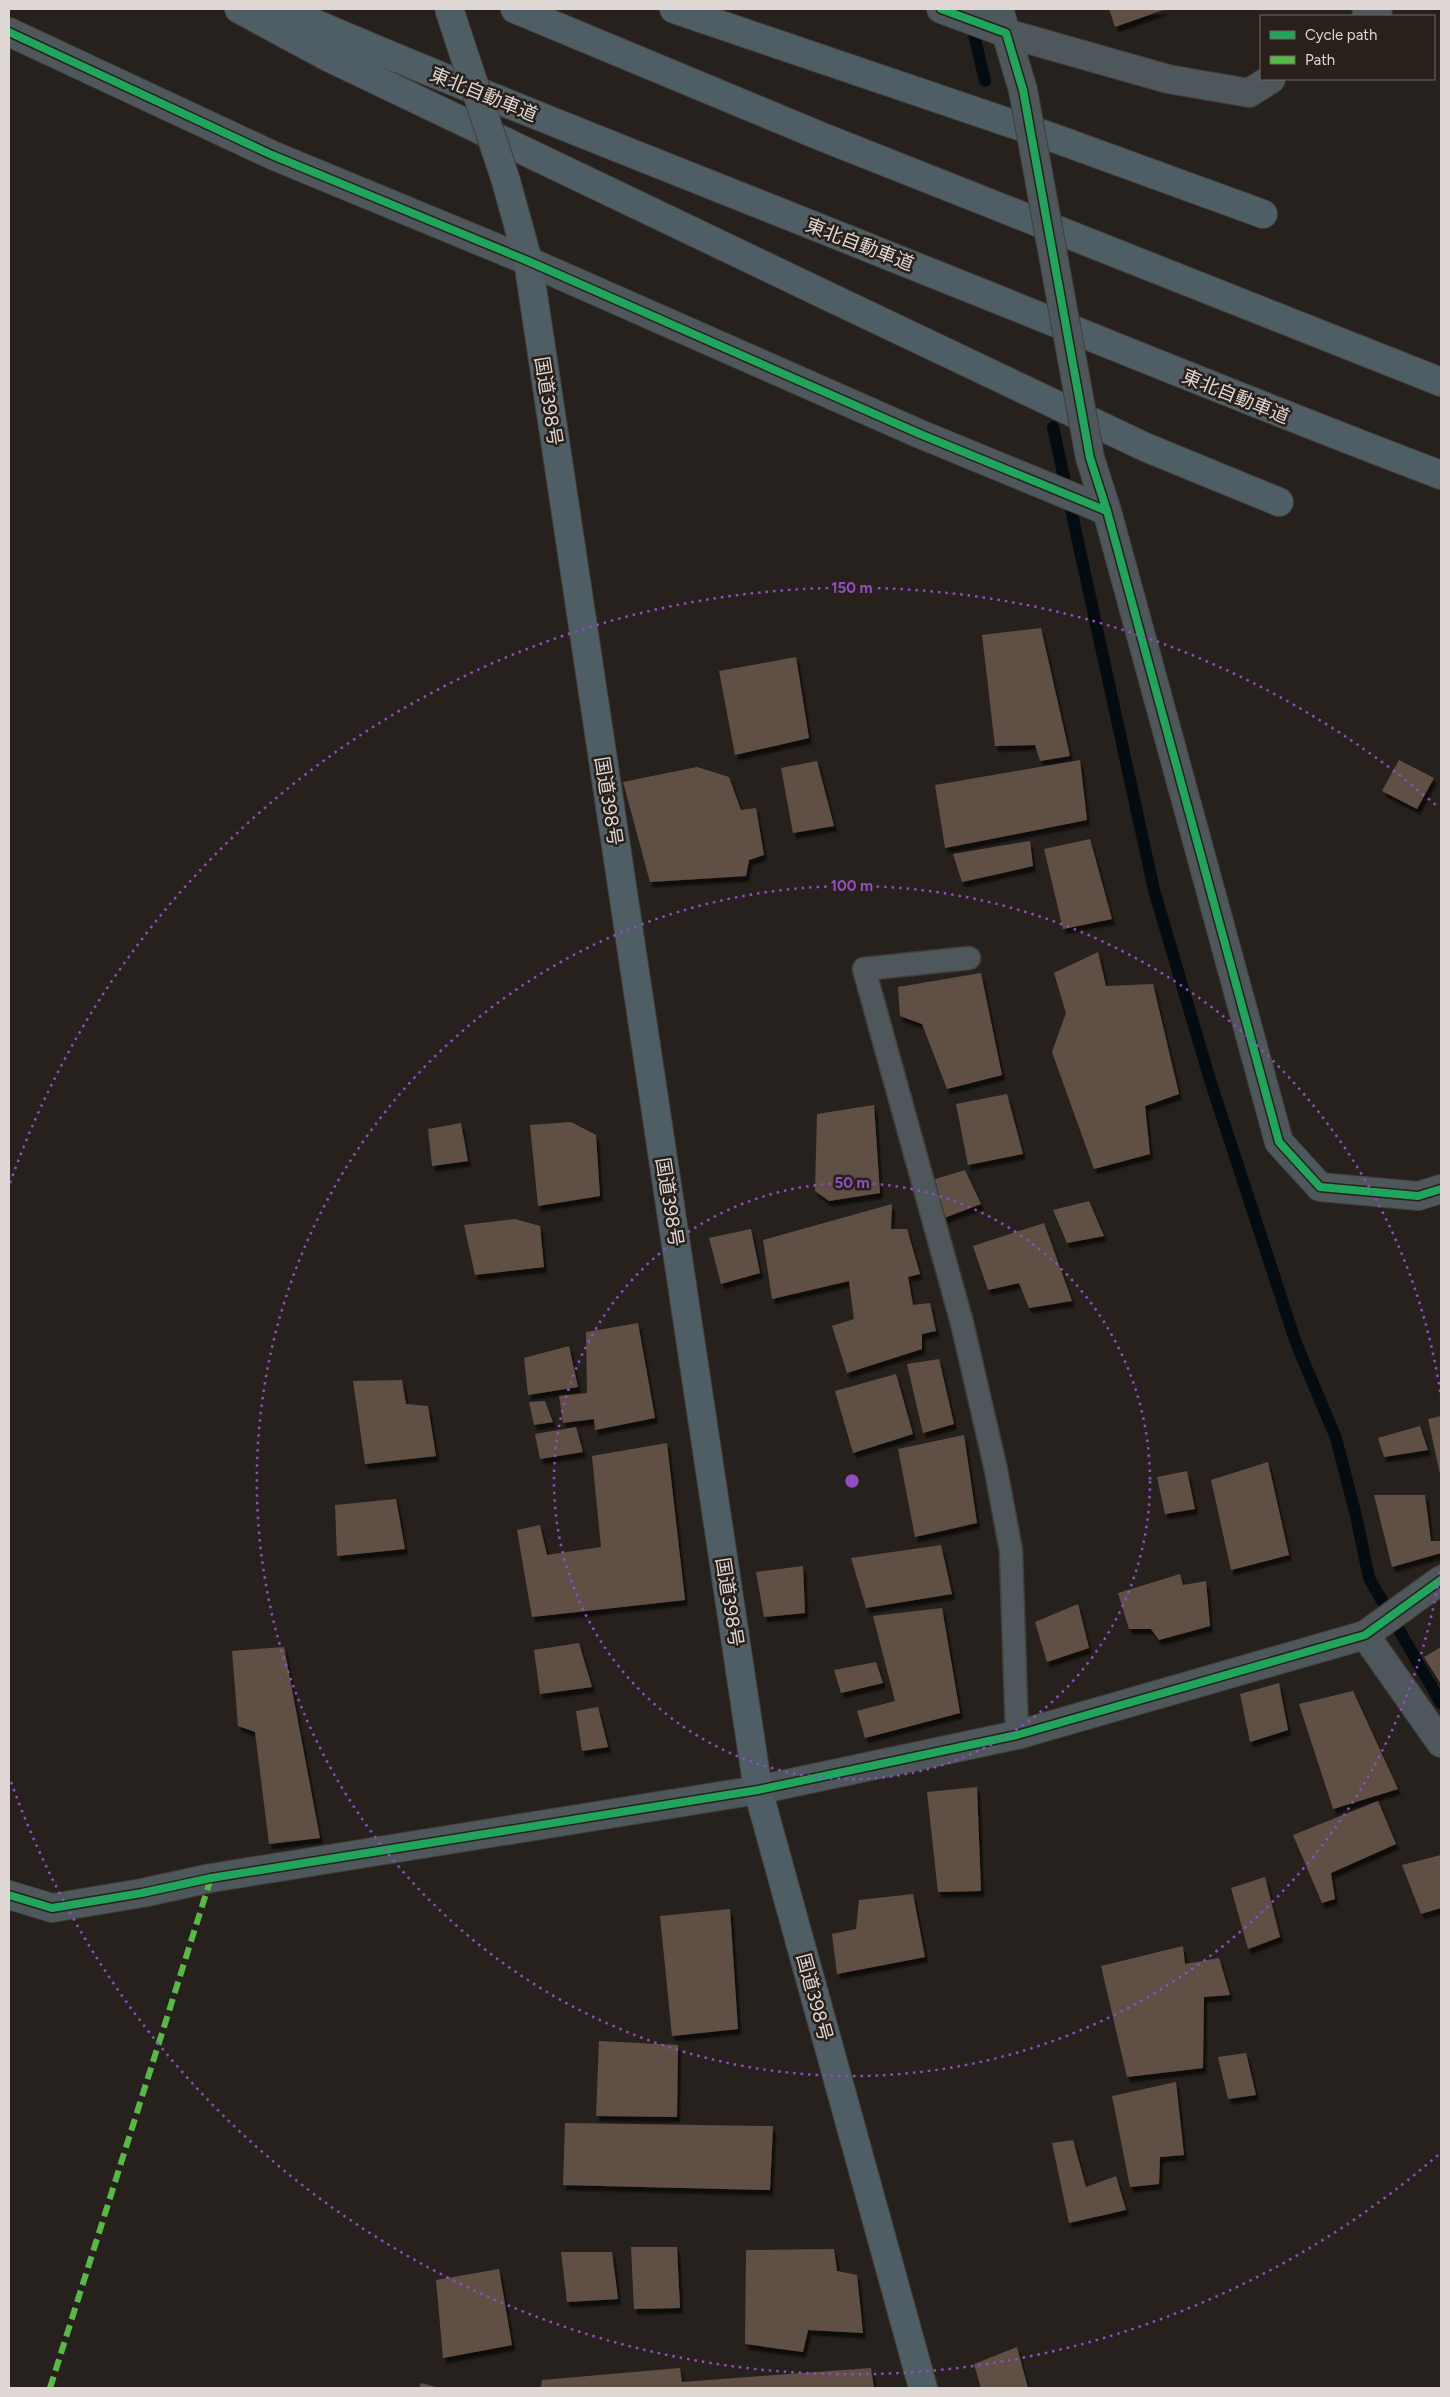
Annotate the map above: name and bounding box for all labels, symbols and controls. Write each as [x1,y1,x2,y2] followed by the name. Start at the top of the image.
[1260,15,1435,80] legend
[1305,26,1377,44] text: Cycle path
[1305,51,1335,69] text: Path
[427,62,541,126] street label: 東北自動車道
[802,213,917,276] street label: 東北自動車道
[530,355,567,447] street label: 国道398号
[1179,364,1293,428] street label: 東北自動車道
[831,579,873,597] text: 150 m
[590,755,627,847] street label: 国道398号
[831,877,873,895] text: 100 m
[651,1156,688,1248] street label: 国道398号
[834,1174,870,1192] text: 50 m
[843,1472,861,1490] centre of rings
[711,1556,748,1648] street label: 国道398号
[792,1951,837,2043] street label: 国道398号

